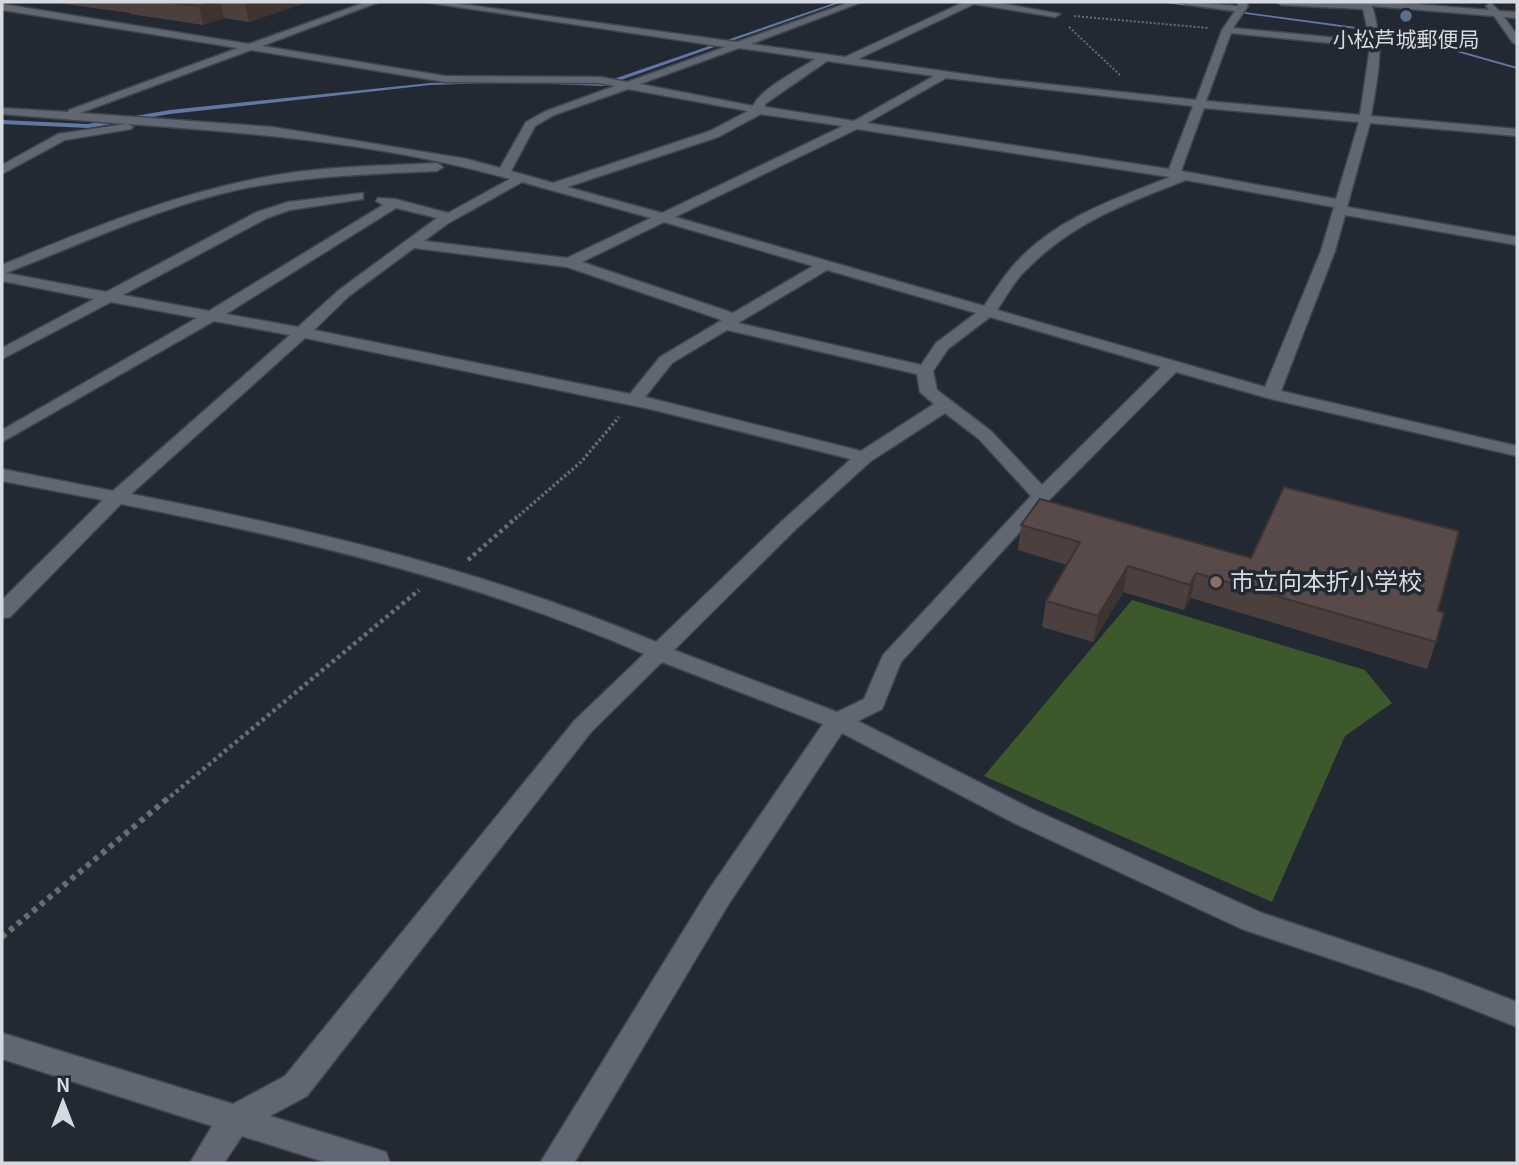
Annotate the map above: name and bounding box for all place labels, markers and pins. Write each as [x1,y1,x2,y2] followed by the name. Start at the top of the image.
[1398,8,1414,24] marker: 小松芦城郵便局
[1333,23,1480,53] place label: 小松芦城郵便局
[1230,562,1422,597] place label: 市立向本折小学校
[1208,574,1224,590] marker: 市立向本折小学校

